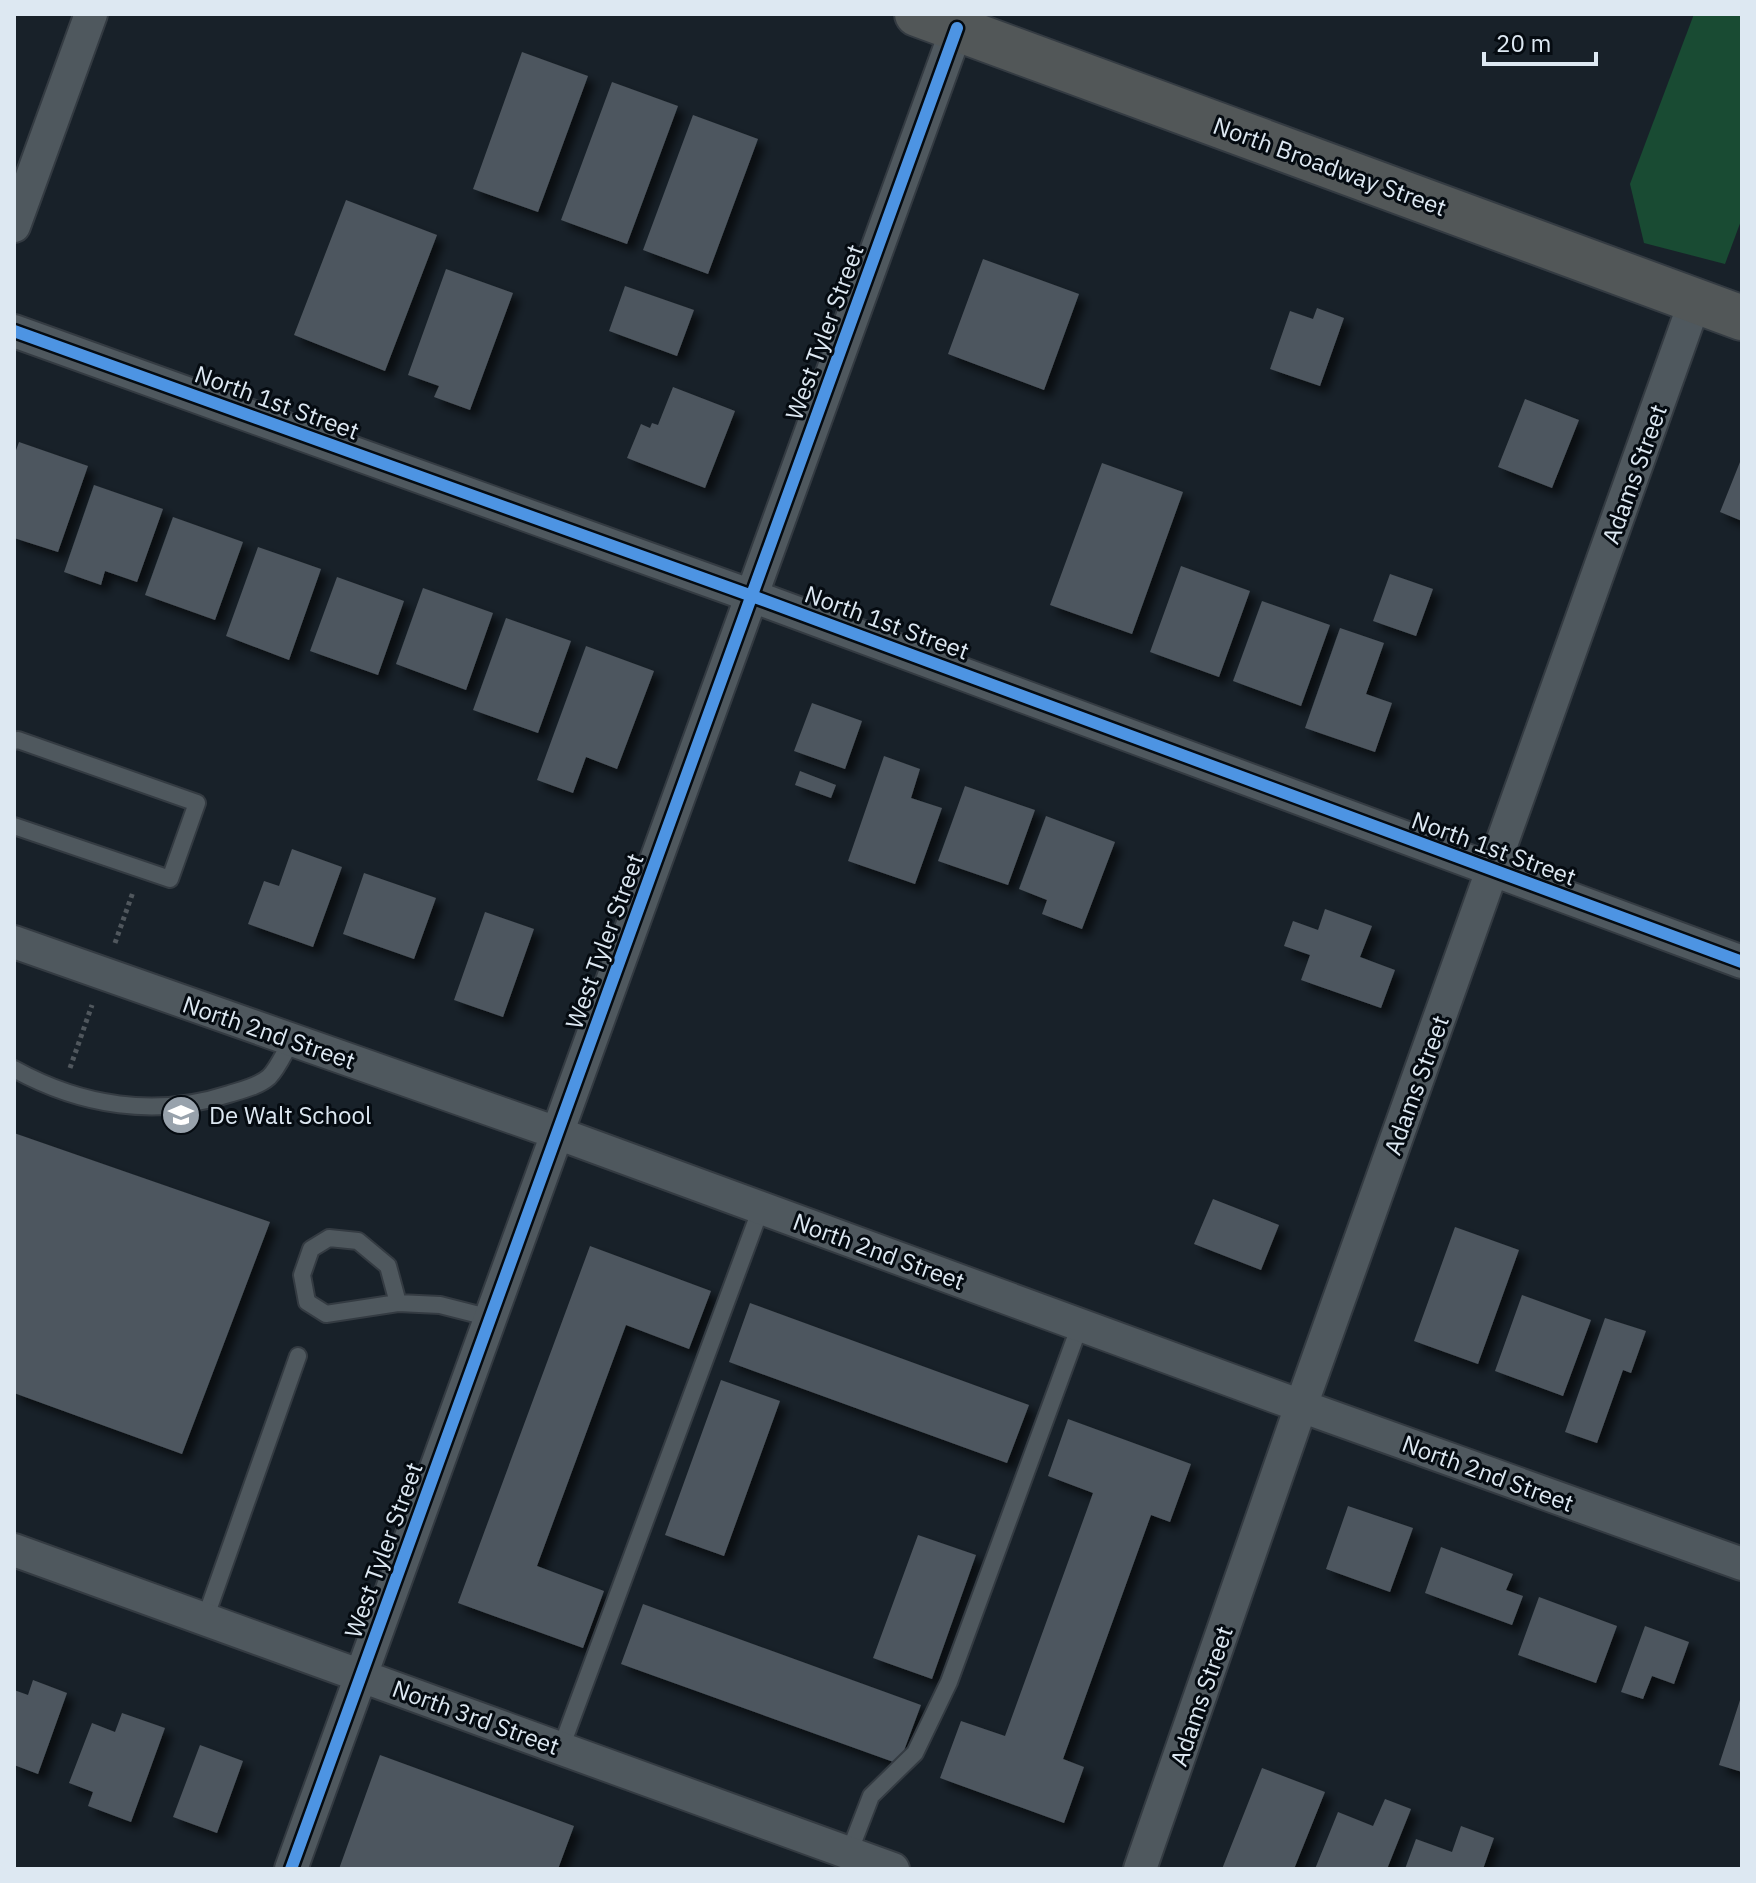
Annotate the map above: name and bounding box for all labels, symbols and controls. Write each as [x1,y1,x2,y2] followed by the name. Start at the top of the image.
[1484,16,1596,66] scale bar
[1496,27,1551,59] text: 20 m
[1209,109,1451,223] street label: North Broadway Street
[777,240,871,424] street label: West Tyler Street
[190,357,364,447] street label: North 1st Street
[1594,400,1674,548] street label: Adams Street
[800,577,974,667] street label: North 1st Street
[1407,803,1581,893] street label: North 1st Street
[557,849,651,1033] street label: West Tyler Street
[178,987,360,1077] street label: North 2nd Street
[1376,1011,1456,1159] street label: Adams Street
[160,1094,202,1136] school or university icon: De Walt School
[209,1099,371,1131] place label: De Walt School
[789,1205,969,1297] street label: North 2nd Street
[1398,1427,1578,1519] street label: North 2nd Street
[336,1458,430,1642] street label: West Tyler Street
[1162,1622,1240,1770] street label: Adams Street
[388,1672,564,1762] street label: North 3rd Street

